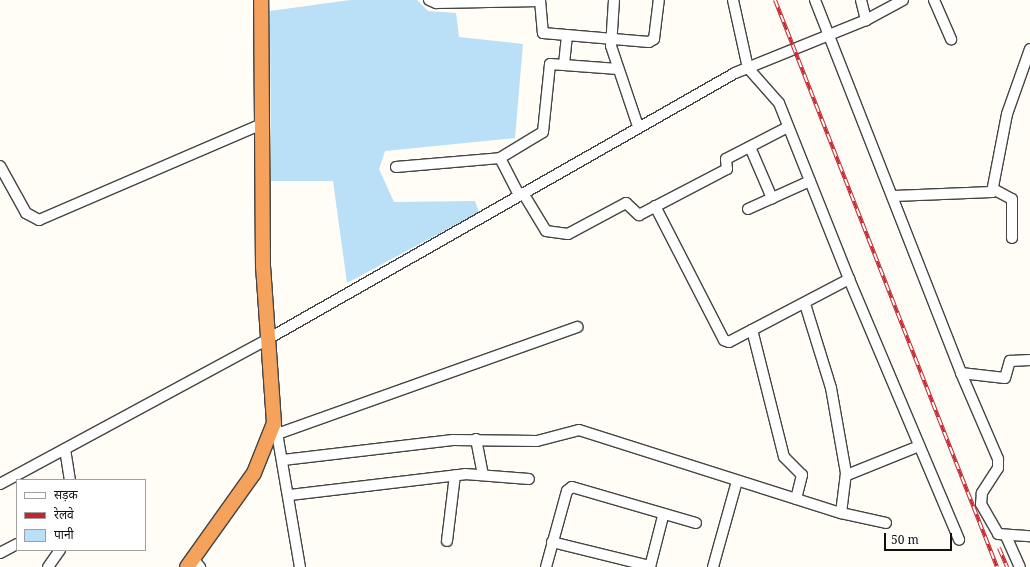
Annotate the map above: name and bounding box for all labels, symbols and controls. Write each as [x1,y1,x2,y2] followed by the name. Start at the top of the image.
[16,479,146,551] legend
[54,486,78,503] text: सड़क
[54,506,74,523] text: रेलवे
[886,525,954,551] scale bar
[54,526,74,543] text: पानी
[891,531,919,548] text: 50 m

